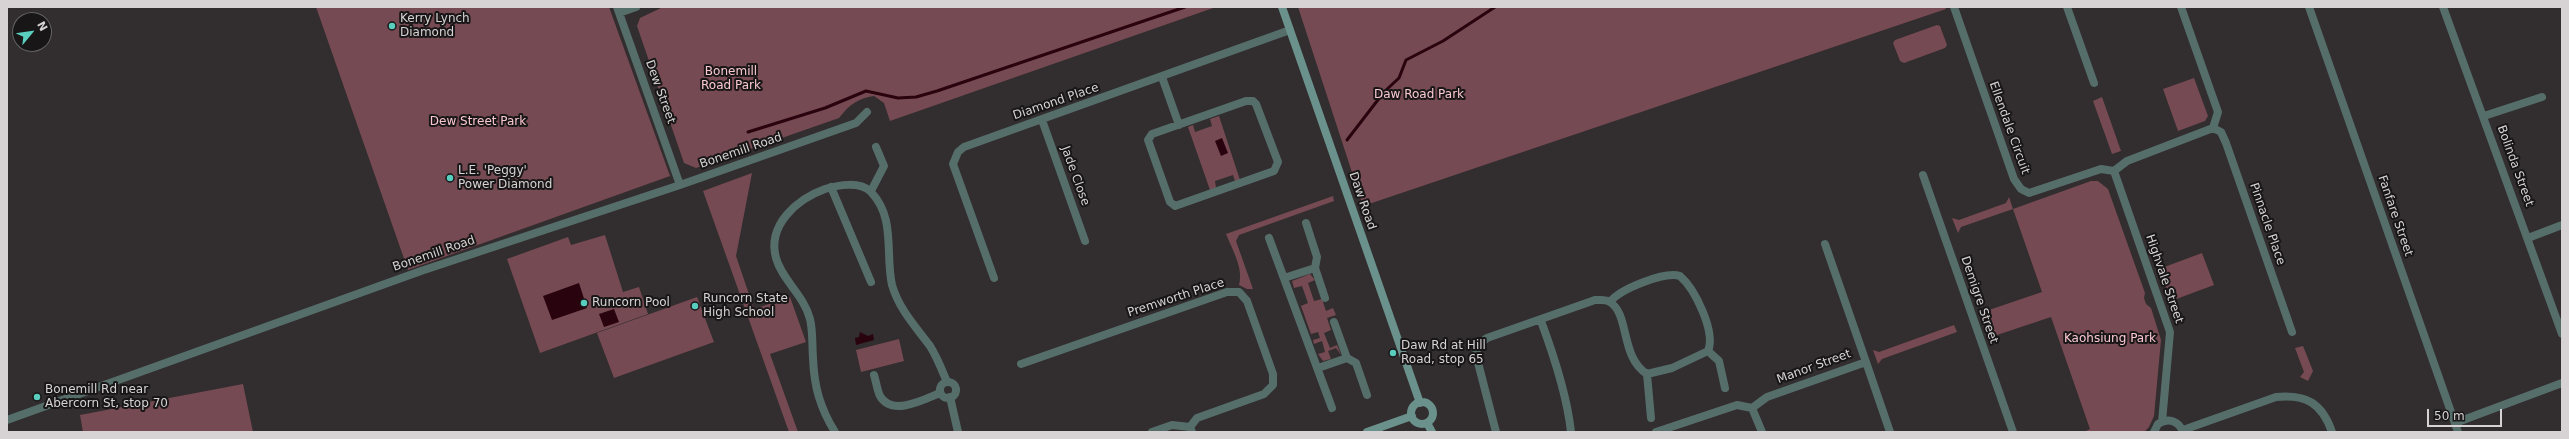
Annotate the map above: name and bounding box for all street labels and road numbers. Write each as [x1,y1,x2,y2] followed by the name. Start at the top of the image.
[642,58,678,126] street label: Dew Street
[1986,80,2032,176] street label: Ellendale Circuit
[1011,81,1101,123] street label: Diamond Place
[2494,124,2536,208] street label: Bolinda Street
[698,130,784,172] street label: Bonemill Road
[1058,144,1092,208] street label: Jade Close
[1345,170,1379,232] street label: Daw Road
[2374,174,2416,258] street label: Fanfare Street
[2246,181,2288,267] street label: Pinnacle Place
[391,233,477,275] street label: Bonemill Road
[2142,233,2186,325] street label: Highvale Street
[1957,254,2001,346] street label: Demigre Street
[1126,276,1226,320] street label: Premworth Place
[1775,347,1853,387] street label: Manor Street

